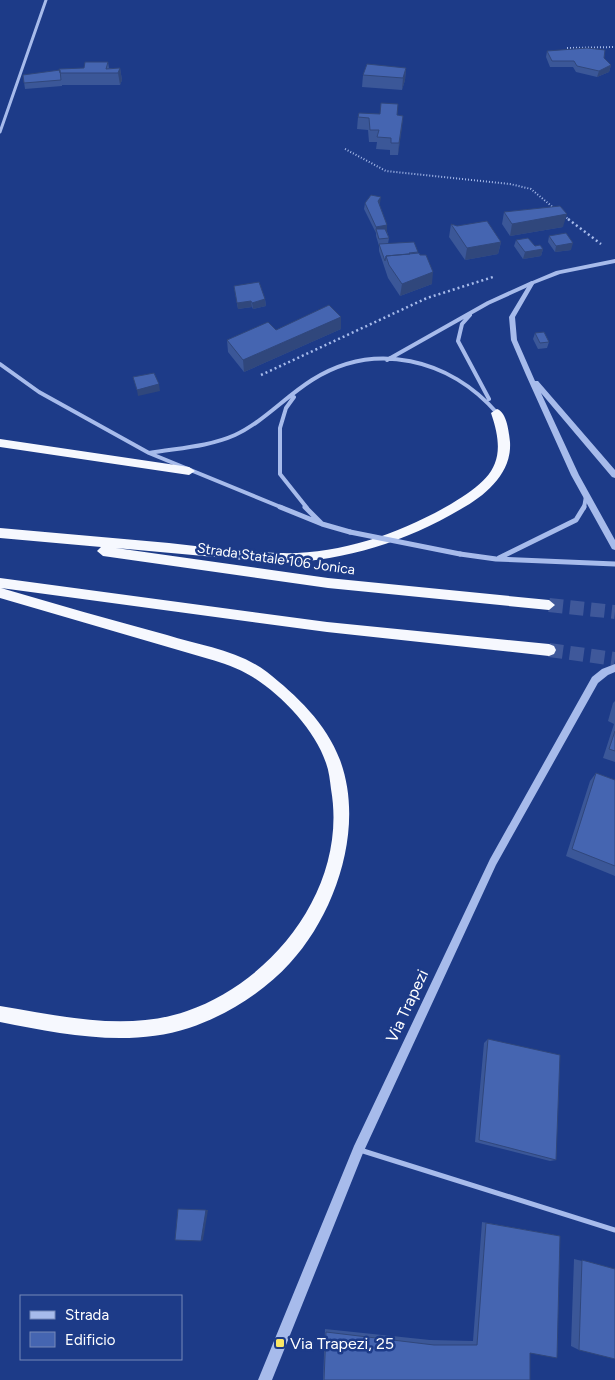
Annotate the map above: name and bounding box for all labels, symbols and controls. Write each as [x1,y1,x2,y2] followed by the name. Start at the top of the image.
[196,539,356,579] street label: Strada Statale 106 Jonica
[382,966,432,1046] street label: Via Trapezi
[20,1295,182,1360] legend
[65,1306,109,1324] text: Strada
[65,1331,116,1349] text: Edificio
[290,1334,394,1353] place label: Via Trapezi, 25
[274,1337,286,1349] marker: Via Trapezi, 25

